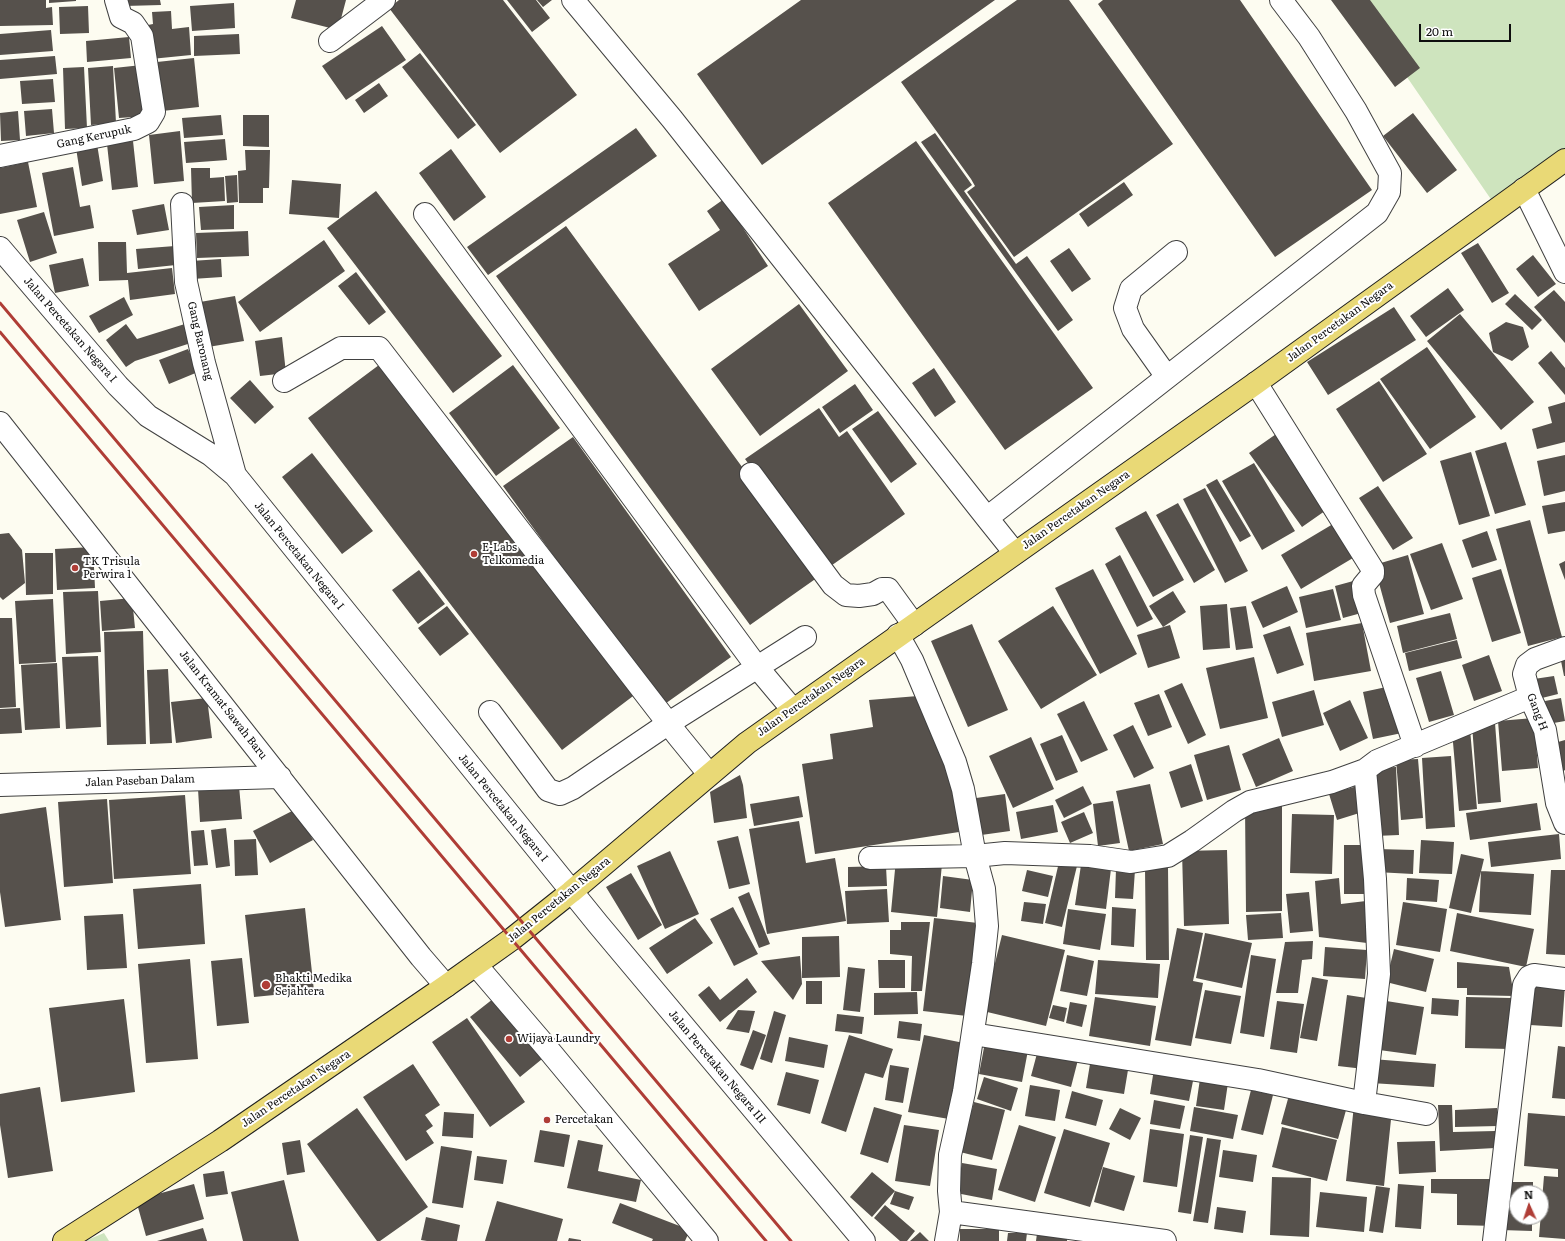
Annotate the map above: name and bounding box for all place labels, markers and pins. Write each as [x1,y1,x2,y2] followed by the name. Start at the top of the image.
[482,541,544,567] place label: E-Labs Telkomedia
[469,549,479,559] marker: E-Labs Telkomedia
[83,555,140,581] place label: TK Trisula Perwira 1
[70,563,80,573] marker: TK Trisula Perwira 1
[275,972,352,998] place label: Bhakti Medika Sejahtera
[260,979,272,991] marker: Bhakti Medika Sejahtera
[517,1032,600,1046] place label: Wijaya Laundry
[504,1034,514,1044] marker: Wijaya Laundry
[555,1113,613,1127] place label: Percetakan
[542,1115,552,1125] marker: Percetakan

